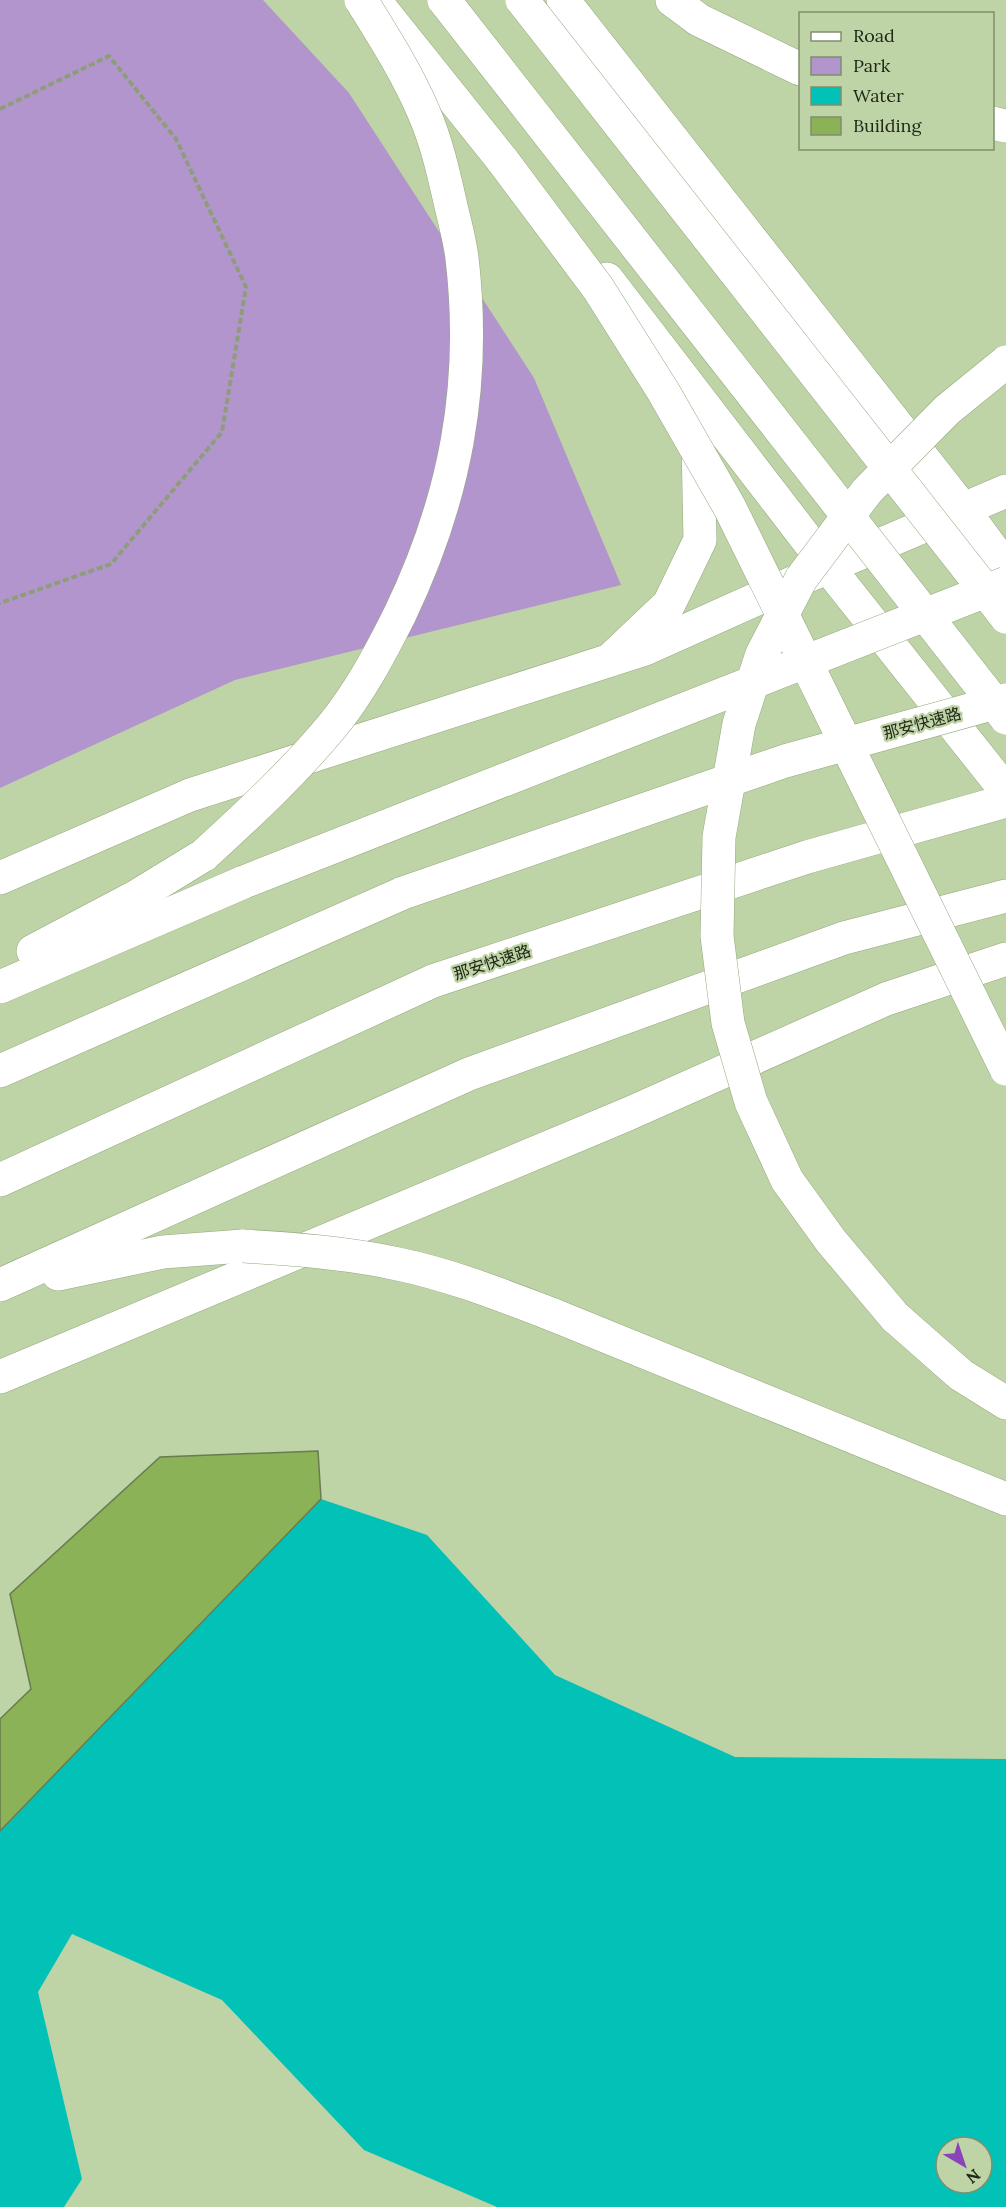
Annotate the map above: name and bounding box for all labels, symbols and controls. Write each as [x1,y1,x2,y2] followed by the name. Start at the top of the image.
[799,12,994,150] legend
[853,24,895,47] text: Road
[853,54,891,77] text: Park
[853,84,904,107] text: Water
[853,114,923,137] text: Building
[881,703,963,743] street label: 那安快速路
[451,940,533,984] street label: 那安快速路
[934,2135,994,2195] north arrow
[962,2165,985,2188] text: N

